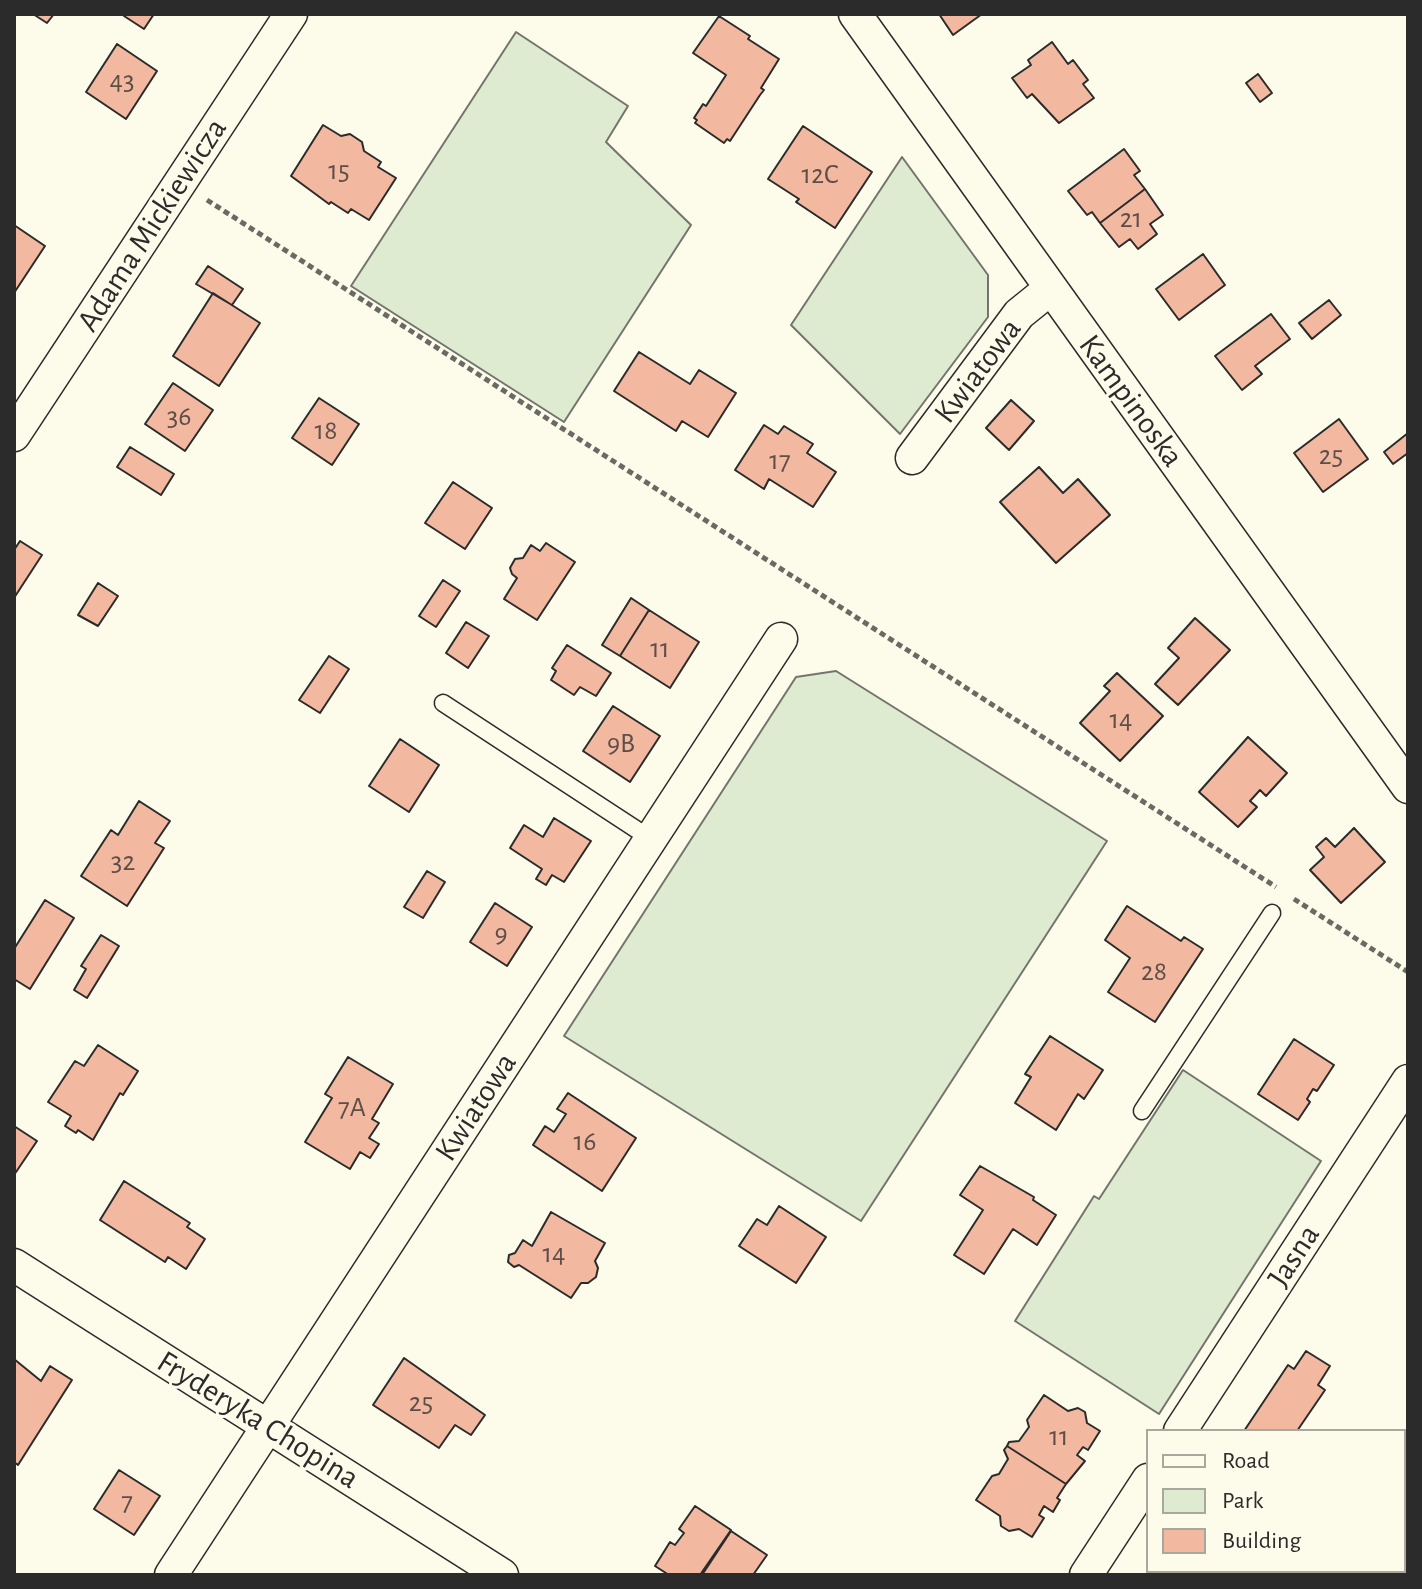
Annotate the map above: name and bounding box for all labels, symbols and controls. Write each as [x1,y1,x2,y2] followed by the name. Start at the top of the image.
[109,64,135,98] house number: 43
[69,111,235,339] street label: Adama Mickiewicza
[328,154,350,188] house number: 15
[802,158,838,192] house number: 12C
[1120,202,1142,236] house number: 21
[926,311,1030,431] street label: Kwiatowa
[1070,327,1192,475] street label: Kampinoska
[167,400,191,434] house number: 36
[315,414,337,448] house number: 18
[1319,439,1343,473] house number: 25
[769,444,791,478] house number: 17
[650,632,670,666] house number: 11
[1109,703,1133,737] house number: 14
[607,727,635,761] house number: 9B
[111,845,135,879] house number: 32
[494,917,508,951] house number: 9
[1141,955,1167,989] house number: 28
[427,1046,525,1168] street label: Kwiatowa
[338,1091,366,1125] house number: 7A
[574,1125,596,1159] house number: 16
[1260,1217,1328,1295] street label: Jasna
[542,1237,566,1271] house number: 14
[150,1343,366,1497] street label: Fryderyka Chopina
[409,1386,433,1420] house number: 25
[1049,1420,1069,1454] house number: 11
[1146,1429,1406,1573] legend
[1222,1449,1270,1473] text: Road
[121,1485,133,1519] house number: 7
[1222,1489,1263,1513] text: Park
[1222,1529,1301,1553] text: Building

